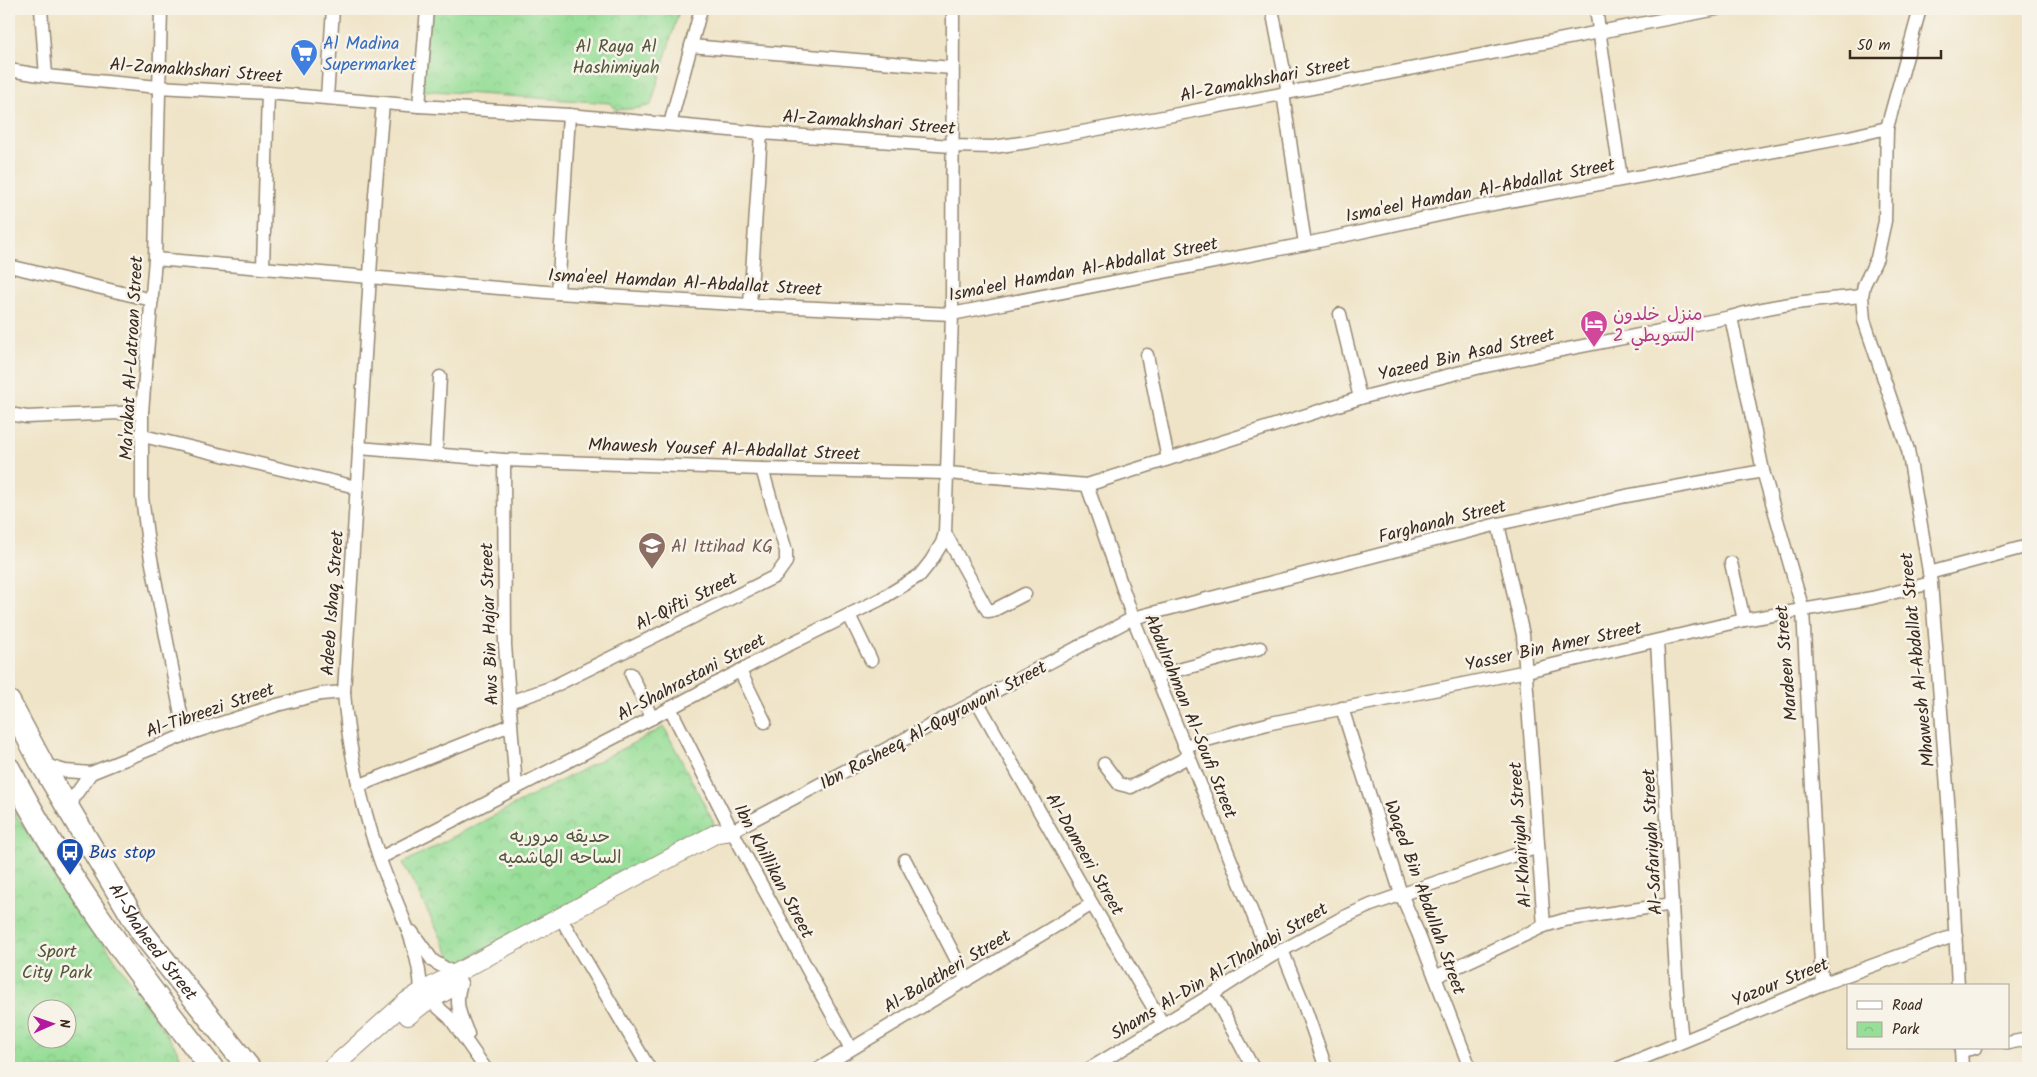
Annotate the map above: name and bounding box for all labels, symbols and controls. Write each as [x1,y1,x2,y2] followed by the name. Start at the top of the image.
[1850,28,1941,60] scale bar
[323,30,417,80] place label: Al Madina Supermarket
[572,33,660,83] park label: Al Raya Al Hashimiyah
[1857,34,1891,58] text: 50 m
[289,38,319,77] supermarket icon: Al Madina Supermarket
[1178,50,1354,111] street label: Al-Zamakhshari Street
[109,51,284,92] street label: Al-Zamakhshari Street
[782,103,957,144] street label: Al-Zamakhshari Street
[1343,151,1619,232] street label: Isma'eel Hamdan Al-Abdallat Street
[946,230,1222,311] street label: Isma'eel Hamdan Al-Abdallat Street
[113,254,152,461] street label: Ma'rakat Al-Latroan Street
[547,262,824,305] street label: Isma'eel Hamdan Al-Abdallat Street
[1613,301,1703,351] place label: منزل خلدون السويطي 2
[1579,309,1609,348] hotel icon: منزل خلدون السويطي 2
[1375,321,1559,390] street label: Yazeed Bin Asad Street
[587,431,862,470] street label: Mhawesh Yousef Al-Abdallat Street
[1375,492,1510,552] street label: Farghanah Street
[314,528,353,677] street label: Adeeb Ishaq Street
[637,531,667,570] school or university icon: Al Ittihad KG
[671,533,773,562] place label: Al Ittihad KG
[473,541,508,706] street label: Aws Bin Hajar Street
[1893,550,1944,769] street label: Mhawesh Al-Abdallat Street
[631,565,744,640] street label: Al-Qifti Street
[1768,603,1807,722] street label: Mardeen Street
[1135,610,1244,824] street label: Abdulrahman Al-Soufi Street
[1462,614,1645,680] street label: Yasser Bin Amer Street
[612,626,772,730] street label: Al-Shahrastani Street
[815,653,1053,799] street label: Ibn Rasheeq Al-Qayrawani Street
[142,676,280,747] street label: Al-Tibreezi Street
[1502,760,1541,909] street label: Al-Khairiyah Street
[1635,767,1672,916] street label: Al-Safariyah Street
[1037,788,1131,922] street label: Al-Dameeri Street
[1375,796,1473,1000] street label: Waqed Bin Abdullah Street
[725,799,821,945] street label: Ibn Khillikan Street
[499,823,621,873] park label: حديقه مروريه الساحه الهاشميه
[55,837,85,876] bus stop icon: Bus stop
[89,839,156,868] place label: Bus stop
[100,878,205,1009] street label: Al-Shaheed Street
[1105,895,1335,1049] street label: Shams Al-Din Al-Thahabi Street
[879,922,1018,1022] street label: Al-Balatheri Street
[22,938,93,988] park label: Sport City Park
[1728,950,1834,1016] street label: Yazour Street
[1847,984,2010,1050] legend
[1892,994,1923,1018] text: Road
[28,1000,78,1050] north arrow
[1892,1018,1920,1042] text: Park
[53,1019,75,1029] text: N

